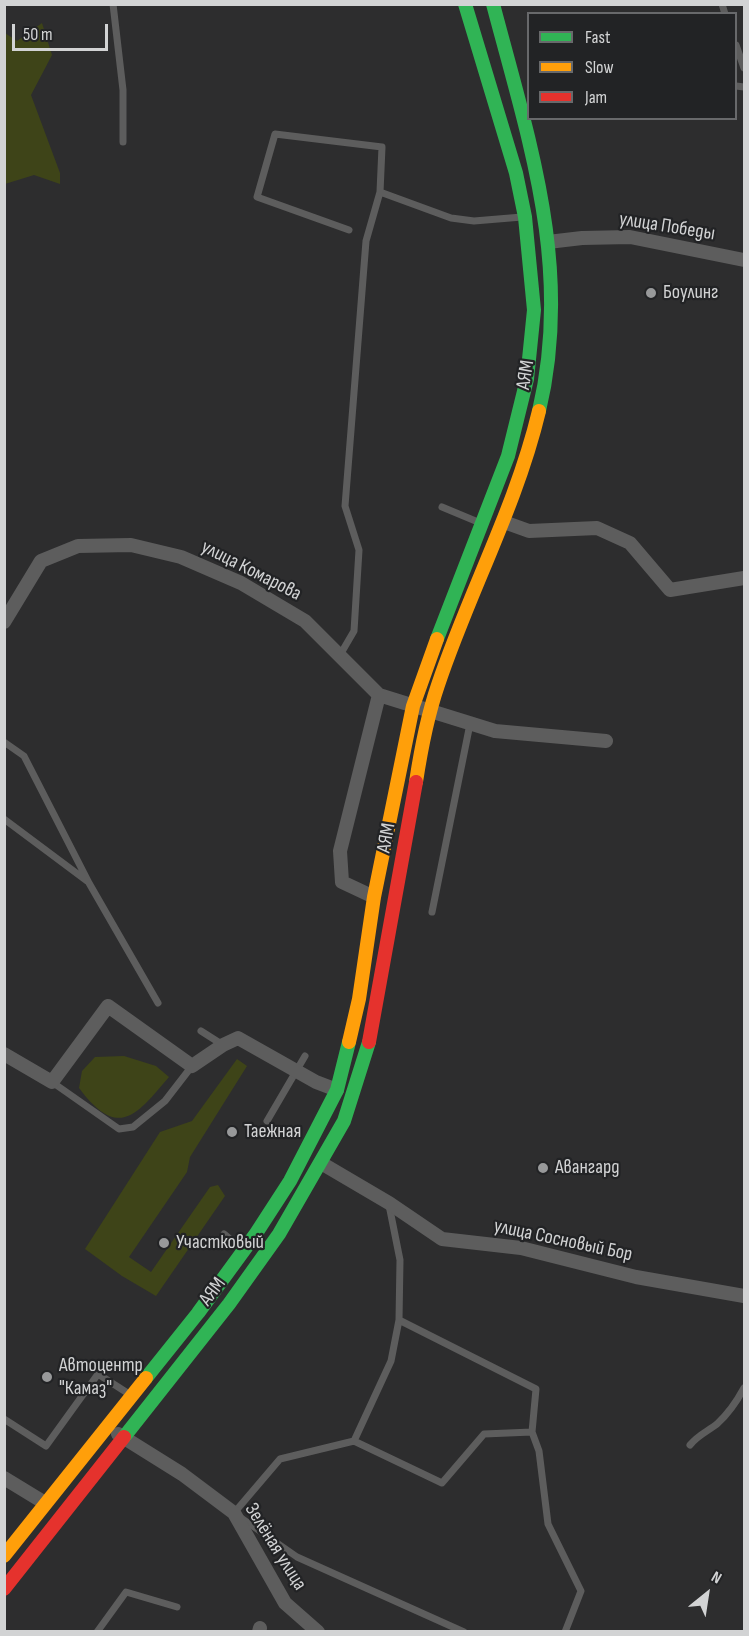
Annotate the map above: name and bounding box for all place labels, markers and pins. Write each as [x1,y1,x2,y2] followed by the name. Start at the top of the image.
[663,281,718,305] place label: Боулинг
[644,286,658,300] marker: Боулинг
[244,1120,301,1144] place label: Таежная
[225,1125,239,1139] marker: Таежная
[555,1156,619,1180] place label: Авангард
[536,1161,550,1175] marker: Авангард
[176,1231,264,1255] place label: Участковый
[157,1236,171,1250] marker: Участковый
[59,1354,143,1401] place label: Автоцентр "Камаз"
[40,1370,54,1384] marker: Автоцентр "Камаз"

